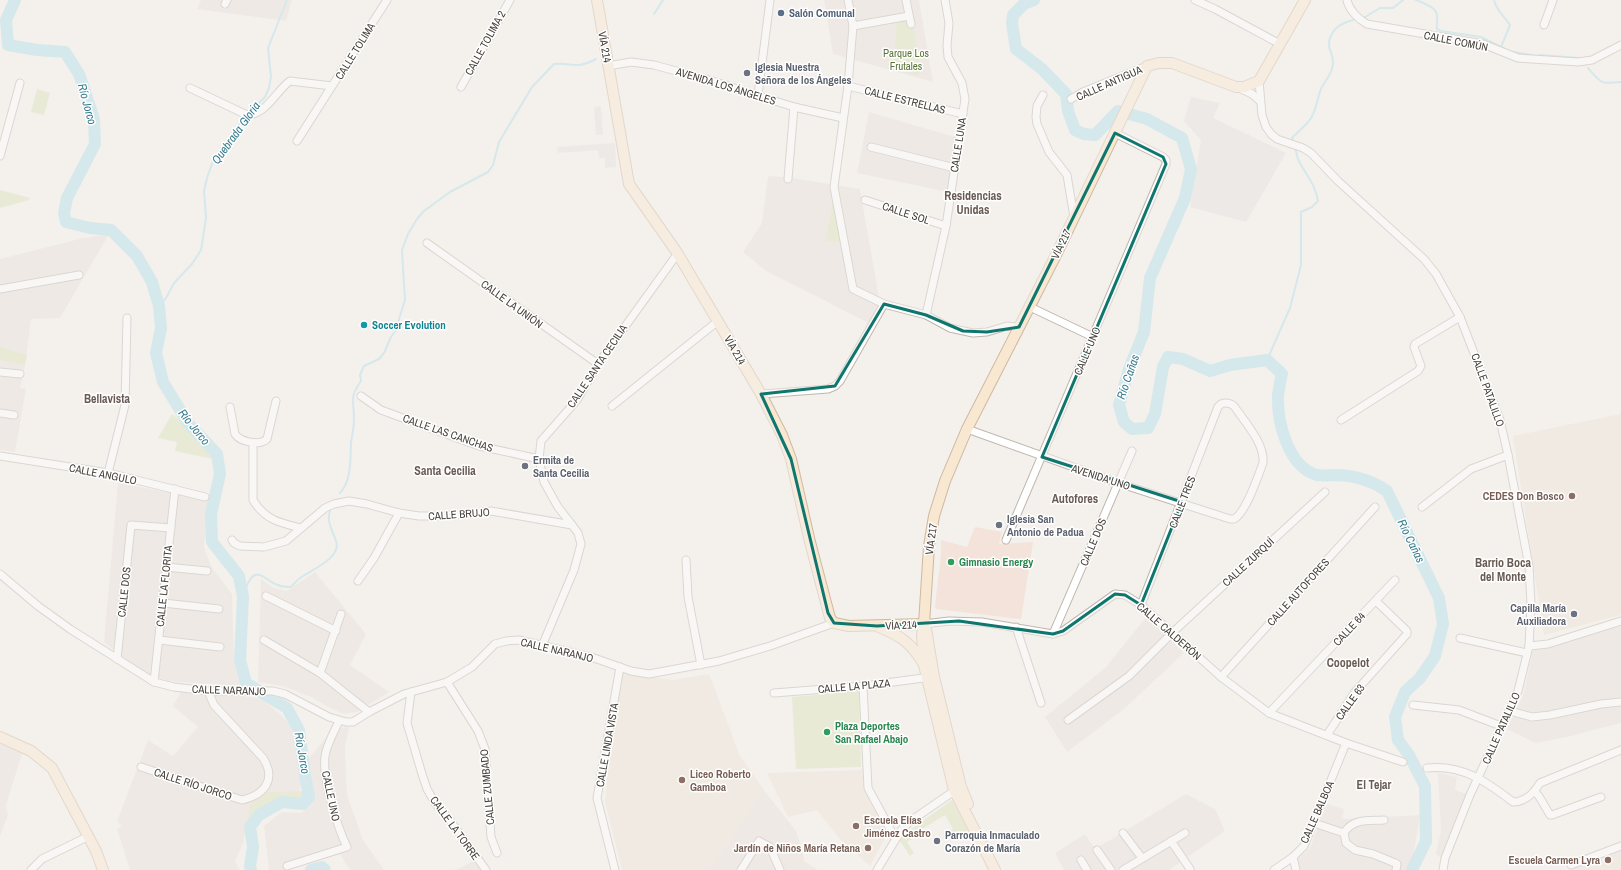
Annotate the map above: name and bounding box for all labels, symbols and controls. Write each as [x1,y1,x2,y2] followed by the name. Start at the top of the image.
[789,6,855,20] place label: Salón Comunal
[462,8,508,78] street label: CALLE TOLIMA 2
[776,8,786,18] marker: Salón Comunal
[332,19,379,82] street label: CALLE TOLIMA
[1423,28,1489,54] street label: CALLE COMÚN
[595,30,615,64] street label: VÍA 214
[883,46,930,73] park label: Parque Los Frutales
[755,60,851,87] place label: Iglesia Nuestra Señora de los Ángeles
[1074,62,1145,104] street label: CALLE ANTIGUA
[673,64,778,108] street label: AVENIDA LOS ÁNGELES
[742,68,752,78] marker: Iglesia Nuestra Señora de los Ángeles
[74,82,100,127] water label: Río Jorco
[863,83,947,117] street label: CALLE ESTRELLAS
[208,98,264,167] water label: Quebrada Gloria
[947,116,969,173] street label: CALLE LUNA
[944,188,1002,218] district label: Residencias Unidas
[880,199,932,227] street label: CALLE SOL
[1048,227,1074,261] street label: VÍA 217
[478,277,546,331] street label: CALLE LA UNIÓN
[372,318,446,332] place label: Soccer Evolution
[359,320,369,330] marker: Soccer Evolution
[564,321,631,410] street label: CALLE SANTA CECILIA
[1071,325,1103,377] street label: CALLE UNO
[721,333,749,367] street label: VÍA 214
[1468,351,1508,429] street label: CALLE PATALILLO
[1113,352,1143,402] water label: Río Cañas
[84,391,130,407] district label: Bellavista
[175,406,214,449] water label: Río Jorco
[401,411,495,455] street label: CALLE LAS CANCHAS
[533,453,589,480] place label: Ermita de Santa Cecilia
[68,461,138,487] street label: CALLE ANGULO
[520,461,530,471] marker: Ermita de Santa Cecilia
[1069,461,1132,493] street label: AVENIDA UNO
[414,463,476,479] district label: Santa Cecilia
[1166,474,1198,530] street label: CALLE TRES
[1483,489,1564,503] place label: CEDES Don Bosco
[1052,491,1099,507] district label: Autofores
[1567,491,1577,501] marker: CEDES Don Bosco
[428,505,490,523] street label: CALLE BRUJO
[1007,512,1084,539] place label: Iglesia San Antonio de Padua
[1077,516,1109,568] street label: CALLE DOS
[1394,517,1428,565] water label: Río Cañas
[994,520,1004,530] marker: Iglesia San Antonio de Padua
[922,522,940,556] street label: VÍA 217
[1219,534,1277,590] street label: CALLE ZURQUÍ
[153,544,175,627] street label: CALLE LA FLORITA
[959,555,1033,569] place label: Gimnasio Energy
[1264,555,1332,629] street label: CALLE AUTOFORES
[1475,555,1531,585] district label: Barrio Boca del Monte
[946,557,956,567] marker: Gimnasio Energy
[114,566,134,618] street label: CALLE DOS
[1134,599,1204,663] street label: CALLE CALDERÓN
[1510,601,1566,628] place label: Capilla María Auxiliadora
[1330,609,1368,649] street label: CALLE 64
[1569,609,1579,619] marker: Capilla María Auxiliadora
[885,617,917,633] street label: VÍA 214
[519,635,595,665] street label: CALLE NARANJO
[1327,655,1370,671] district label: Coopelot
[817,676,892,696] street label: CALLE LA PLAZA
[1332,681,1368,723] street label: CALLE 63
[192,682,266,698] street label: CALLE NARANJO
[1479,690,1523,766] street label: CALLE PATALILLO
[593,701,621,788] street label: CALLE LINDA VISTA
[835,719,909,746] place label: Plaza Deportes San Rafael Abajo
[822,727,832,737] marker: Plaza Deportes San Rafael Abajo
[290,731,314,776] water label: Río Jorco
[477,748,497,826] street label: CALLE ZUMBADO
[152,765,234,803] street label: CALLE RÍO JORCO
[690,767,751,794] place label: Liceo Roberto Gamboa
[319,770,343,822] street label: CALLE UNO
[677,775,687,785] marker: Liceo Roberto Gamboa
[1357,777,1392,793] district label: El Tejar
[1297,778,1337,846] street label: CALLE BALBOA
[427,793,483,863] street label: CALLE LA TORRE
[864,813,931,840] place label: Escuela Elías Jiménez Castro
[851,821,861,831] marker: Escuela Elías Jiménez Castro
[945,828,1040,855] place label: Parroquia Inmaculado Corazón de María
[932,836,942,846] marker: Parroquia Inmaculado Corazón de María
[734,841,860,855] place label: Jardín de Niños María Retana
[863,843,873,853] marker: Jardín de Niños María Retana
[1509,853,1600,867] place label: Escuela Carmen Lyra
[1603,855,1613,865] marker: Escuela Carmen Lyra

